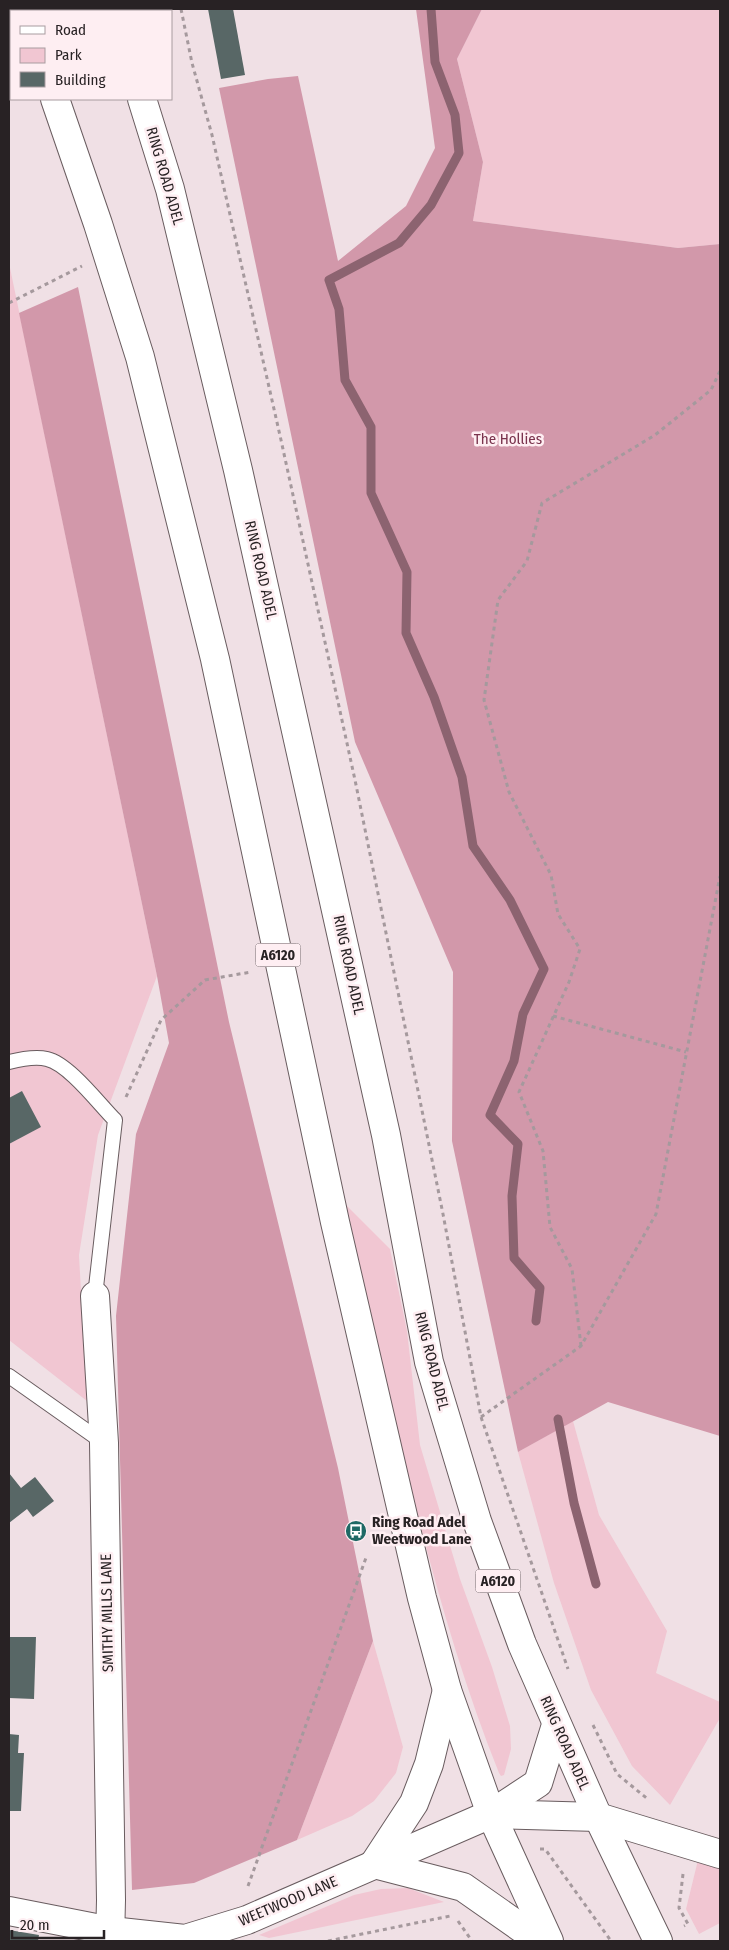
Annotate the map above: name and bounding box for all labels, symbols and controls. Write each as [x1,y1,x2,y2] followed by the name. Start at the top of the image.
[10,10,172,100] legend
[55,21,86,39] text: Road
[55,46,82,64] text: Park
[55,71,106,89] text: Building
[142,125,188,227] street label: RING ROAD ADEL
[474,430,542,448] park label: The Hollies
[241,519,281,622] street label: RING ROAD ADEL
[330,914,368,1017] street label: RING ROAD ADEL
[256,944,300,966] road number: A6120
[411,1310,453,1413] street label: RING ROAD ADEL
[372,1513,472,1548] place label: Ring Road Adel Weetwood Lane
[344,1519,368,1543] bus stop icon: Ring Road Adel Weetwood Lane
[97,1554,117,1672] street label: SMITHY MILLS LANE
[476,1570,520,1592] road number: A6120
[536,1693,594,1793] street label: RING ROAD ADEL
[236,1872,340,1930] street label: WEETWOOD LANE
[12,1908,105,1940] scale bar
[20,1916,50,1934] text: 20 m

